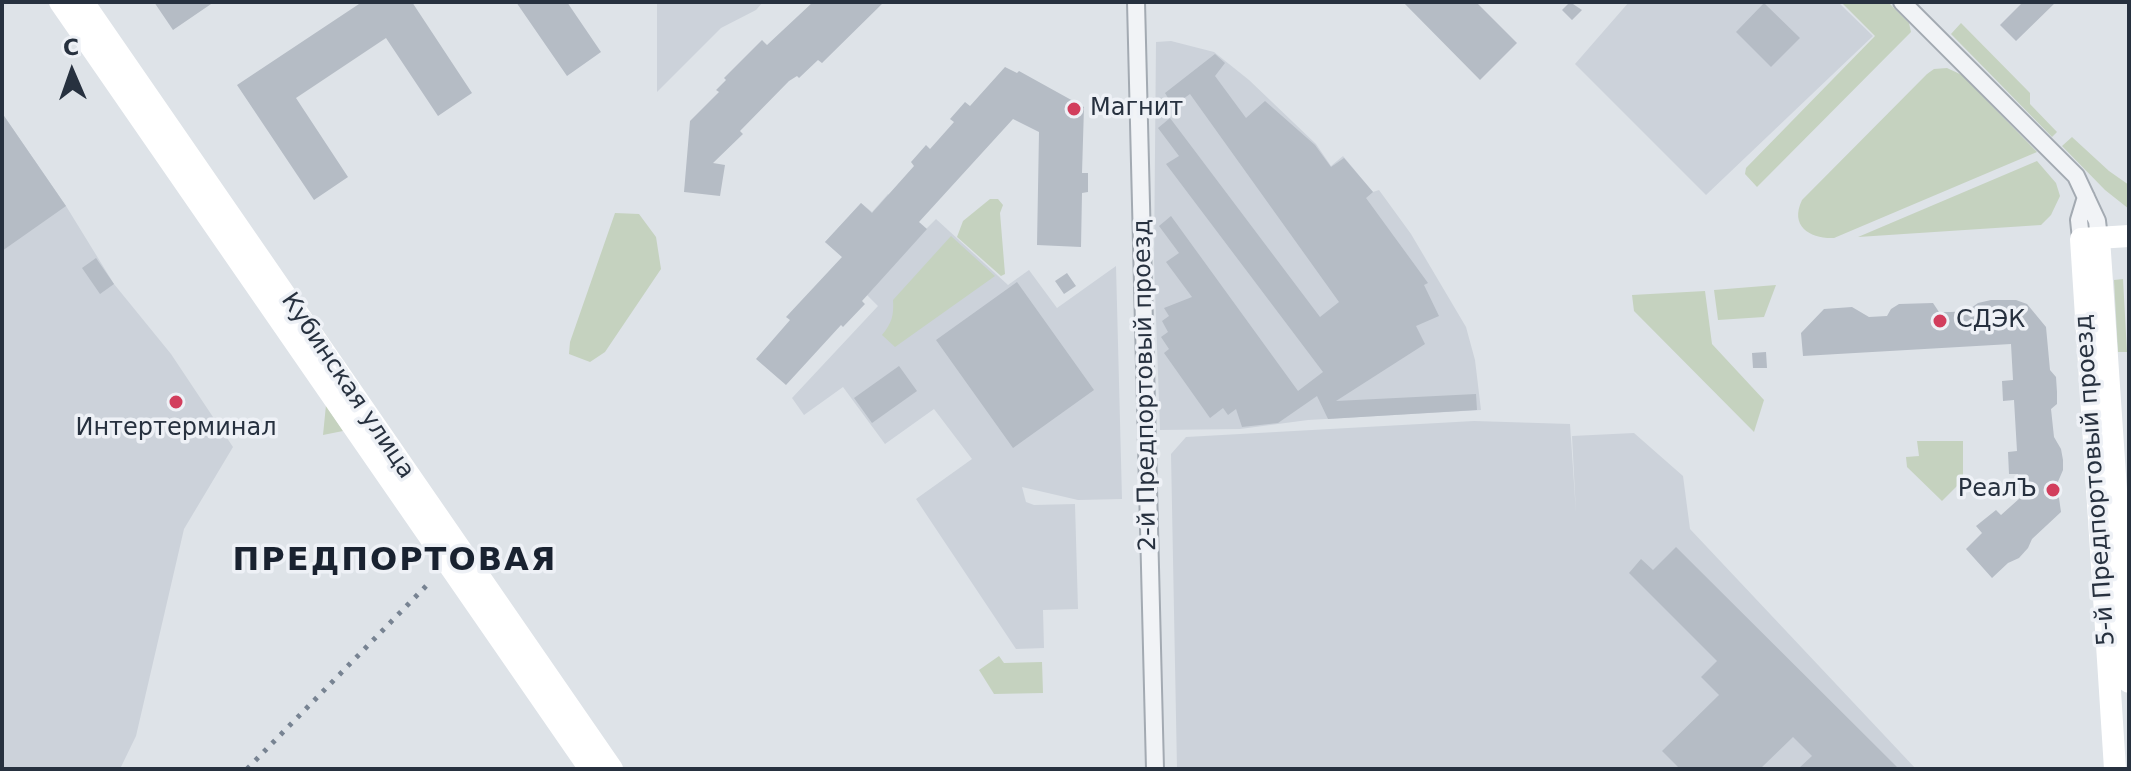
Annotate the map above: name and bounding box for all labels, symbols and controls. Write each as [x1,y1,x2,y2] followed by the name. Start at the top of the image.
[32,32,112,112] north arrow
[63,35,80,60] text: С
[1090,95,1183,123] place label: Магнит
[1065,100,1083,118] marker: Магнит
[1129,219,1163,551] street label: 2-й Предпортовый проезд
[274,288,420,484] street label: Кубинская улица
[1956,307,2025,335] place label: СДЭК
[1931,312,1949,330] marker: СДЭК
[2070,313,2122,647] street label: 5-й Предпортовый проезд
[167,393,185,411] marker: Интертерминал
[75,415,277,443] place label: Интертерминал
[1958,476,2037,504] place label: РеалЪ
[2044,481,2062,499] marker: РеалЪ
[233,543,557,581] district label: ПРЕДПОРТОВАЯ

